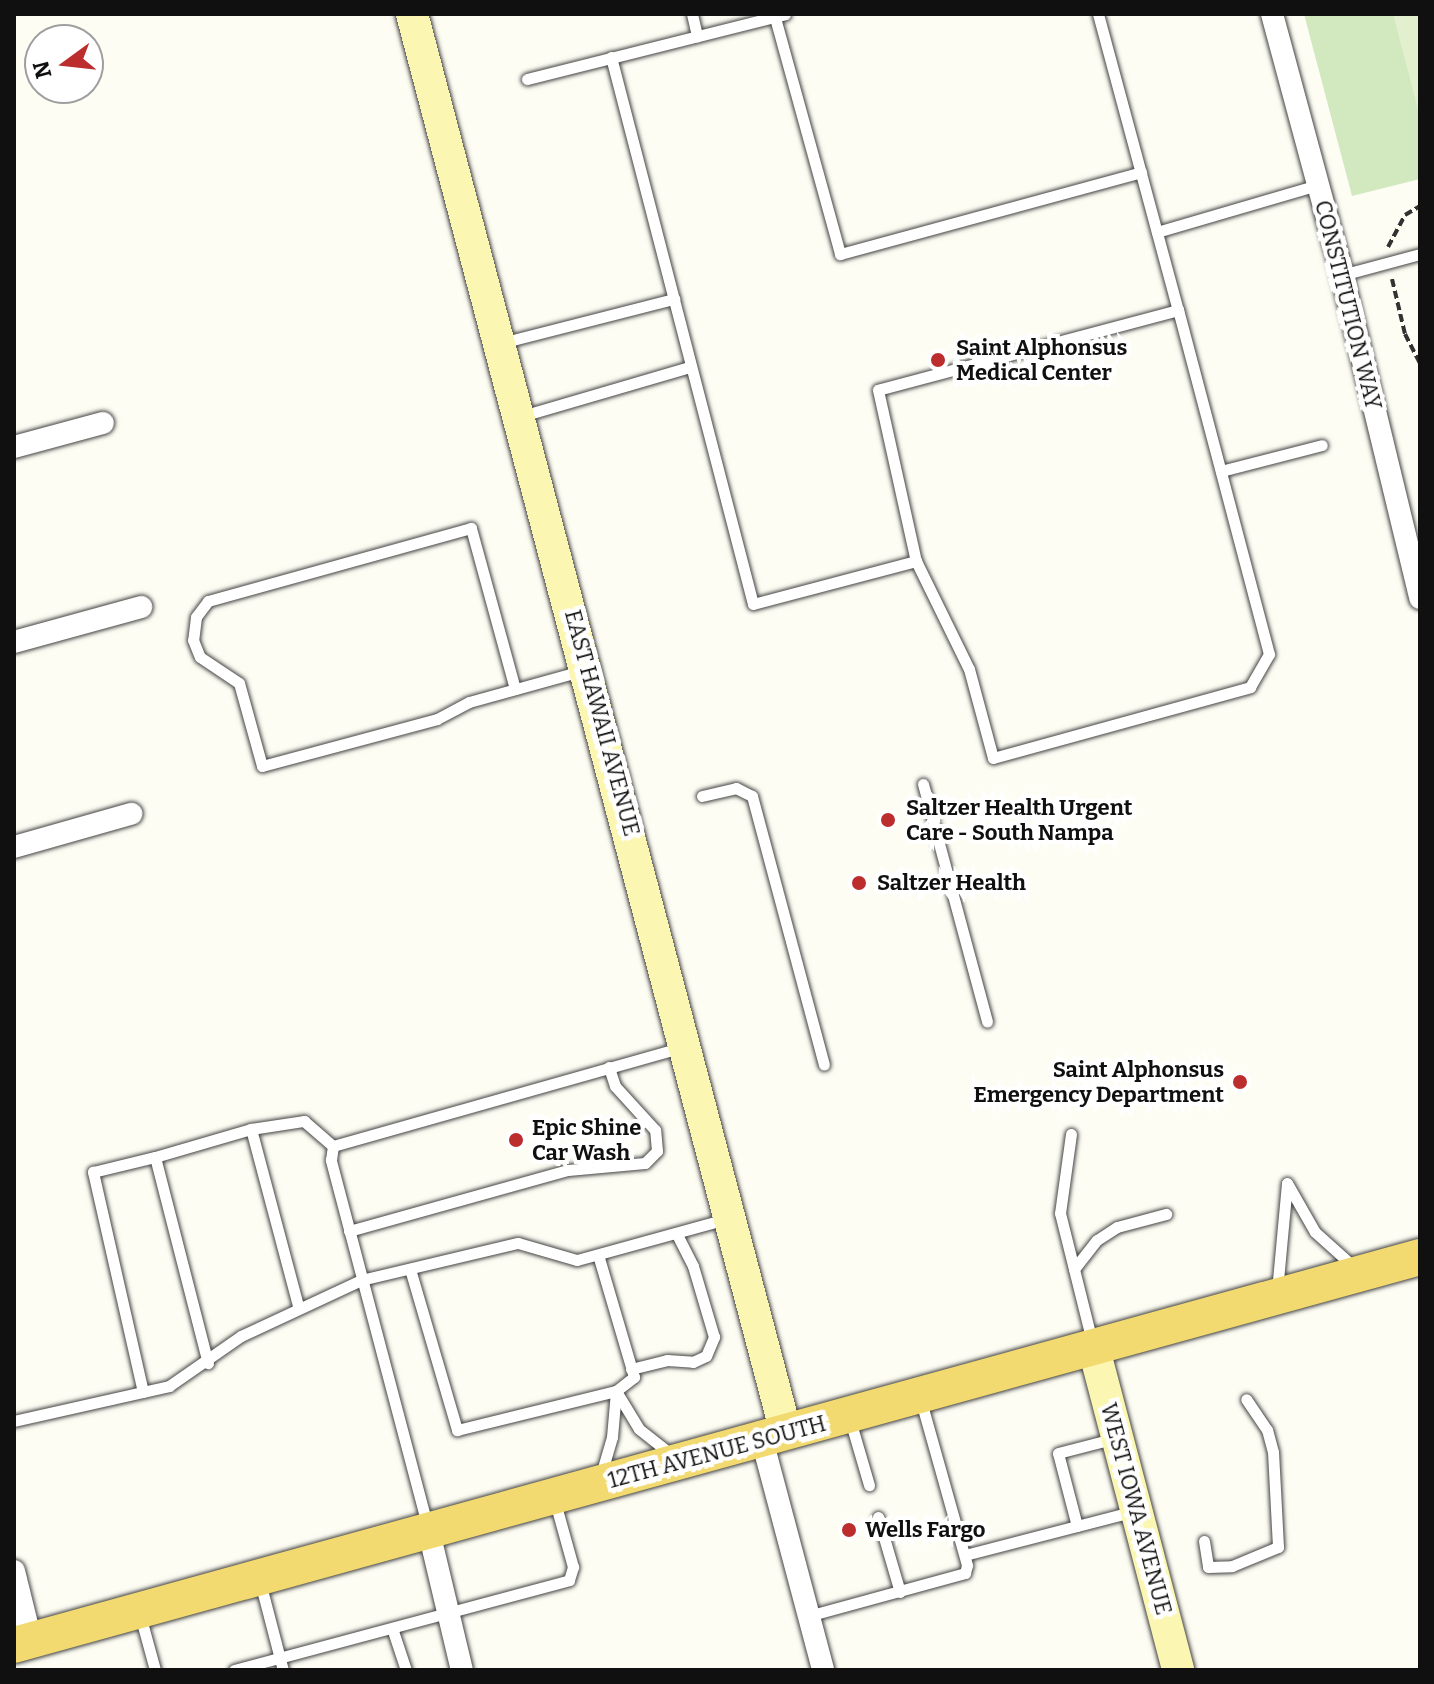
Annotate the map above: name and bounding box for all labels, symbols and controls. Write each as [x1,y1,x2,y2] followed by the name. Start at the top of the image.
[24,24,104,104] north arrow
[27,58,58,82] text: N
[1309,198,1387,412] street label: CONSTITUTION WAY
[956,334,1127,386] place label: Saint Alphonsus Medical Center
[927,349,949,371] marker: Saint Alphonsus Medical Center
[559,607,645,839] street label: EAST HAWAII AVENUE
[906,794,1133,846] place label: Saltzer Health Urgent Care - South Nampa
[877,809,899,831] marker: Saltzer Health Urgent Care - South Nampa
[877,870,1026,896] place label: Saltzer Health
[848,872,870,894] marker: Saltzer Health
[974,1056,1224,1108] place label: Saint Alphonsus Emergency Department
[1231,1073,1249,1091] marker: Saint Alphonsus Emergency Department
[532,1114,641,1166] place label: Epic Shine Car Wash
[507,1131,525,1149] marker: Epic Shine Car Wash
[1095,1400,1177,1618] street label: WEST IOWA AVENUE
[605,1410,829,1494] street label: 12TH AVENUE SOUTH
[865,1517,986,1543] place label: Wells Fargo
[840,1521,858,1539] marker: Wells Fargo

